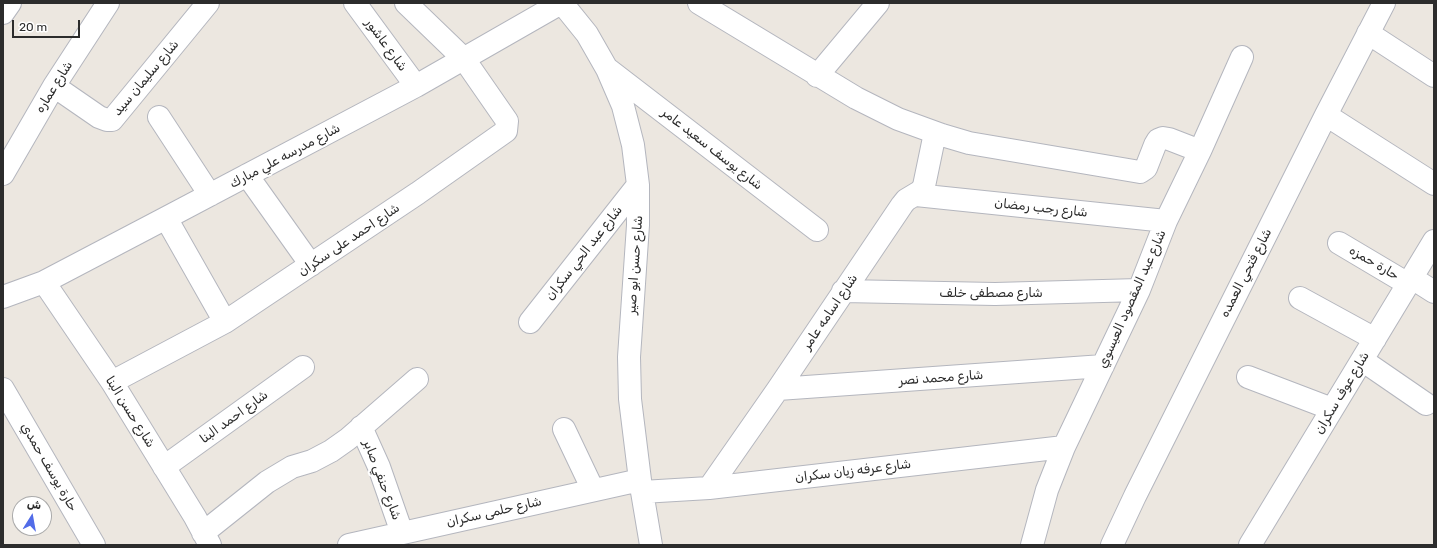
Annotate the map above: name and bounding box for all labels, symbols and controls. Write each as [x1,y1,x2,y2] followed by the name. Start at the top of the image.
[14,12,82,38] scale bar
[362,16,410,74] street label: شارع عاشور
[19,20,47,34] text: 20 m
[110,37,182,119] street label: شارع سليمان سيد
[32,58,76,116] street label: شارع عماره
[658,105,766,193] street label: شارع يوسف سعيد عامر
[227,120,343,192] street label: شارع مدرسه علي مبارك
[994,195,1088,221] street label: شارع رجب رمضان
[295,200,403,280] street label: شارع احمد على سكران
[542,203,626,303] street label: شارع عبد الحي سكران
[624,215,646,315] street label: شارع حسن ابو صير
[1217,226,1275,320] street label: شارع فتحي العمده
[1094,227,1170,371] street label: شارع عبد المقصود العيسوي
[1346,242,1402,284] street label: حارة حمزه
[799,271,861,353] street label: شارع اسامه عامر
[939,285,1043,301] street label: شارع مصطفى خلف
[1311,349,1373,437] street label: شارع عوف سكران
[898,367,984,389] street label: شارع محمد نصر
[102,373,158,451] street label: شارع حسن البنا
[197,387,271,447] street label: شارع احمد البنا
[17,420,81,514] street label: حارة يوسف حمدي
[360,438,404,522] street label: شارع حنفي صابر
[794,456,912,486] street label: شارع عرفه زيان سكران
[445,493,543,531] street label: شارع حلمى سكران
[12,496,52,536] north arrow
[26,497,42,512] text: ش

